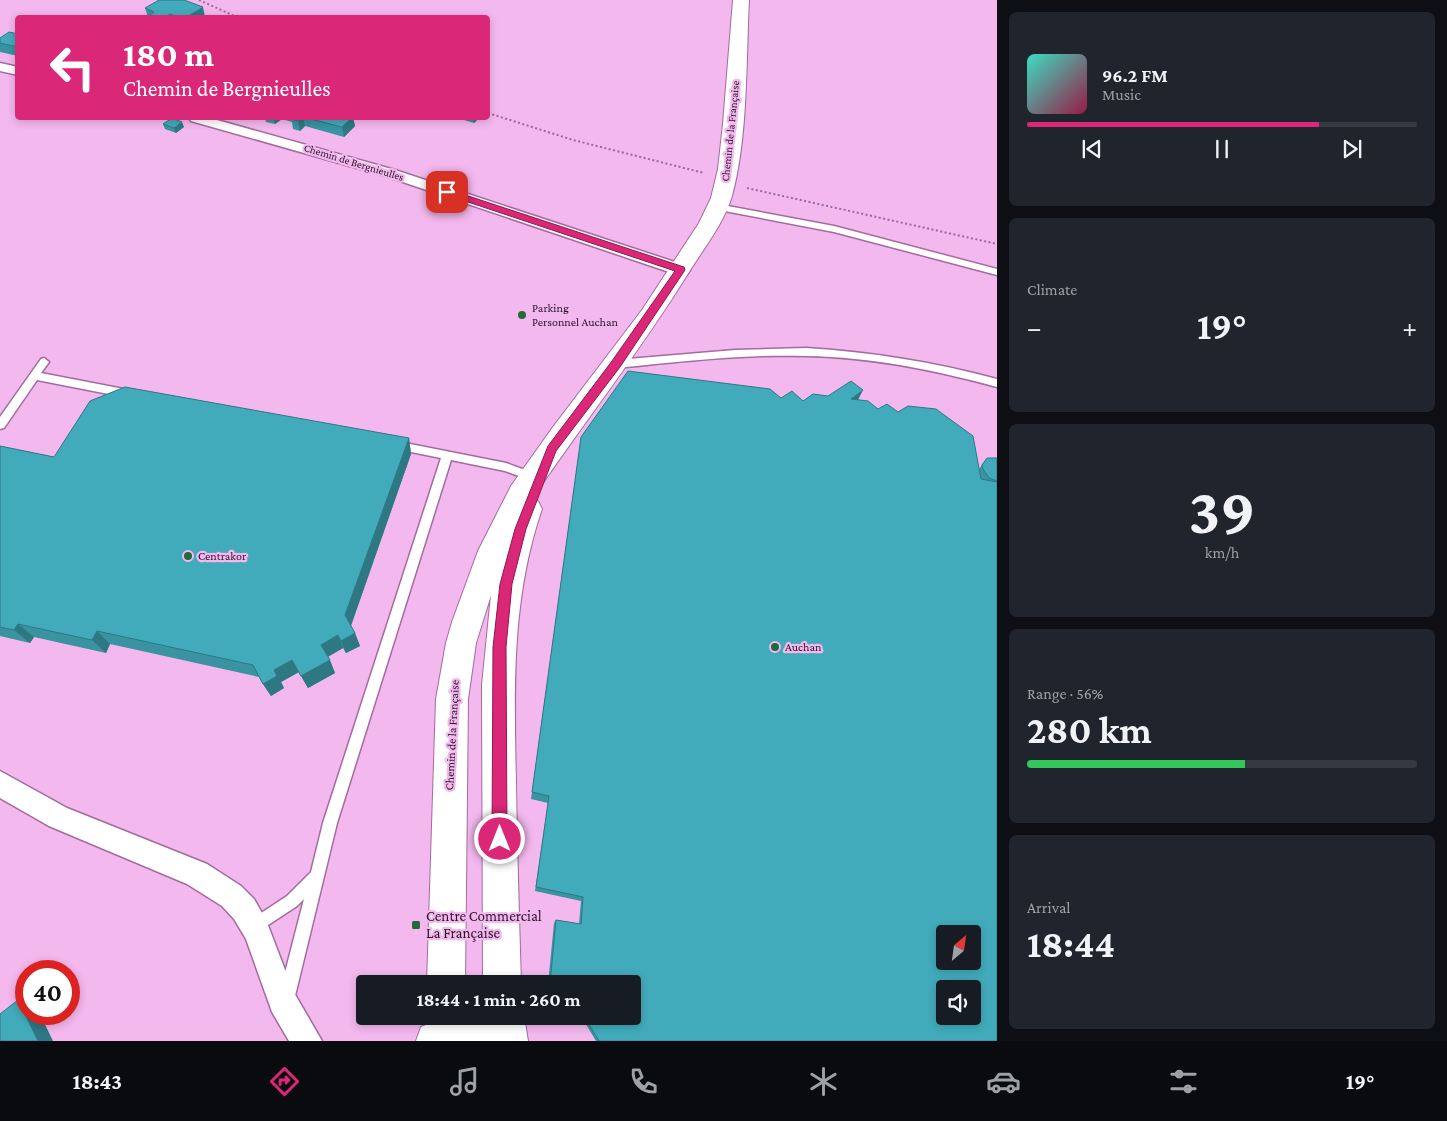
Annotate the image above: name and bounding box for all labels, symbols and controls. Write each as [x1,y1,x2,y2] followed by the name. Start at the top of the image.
[40,35,105,100] icon: left
[123,35,214,74] text: 180 m
[1102,65,1168,86] text: 96.2 FM
[123,76,331,101] text: Chemin de Bergnieulles
[719,80,742,182] street label: Chemin de la Française
[1102,86,1141,103] text: Music
[1078,135,1106,163] icon: previous
[1208,135,1236,163] icon: pause
[1338,135,1366,163] icon: next
[302,141,405,184] street label: Chemin de Bergnieulles
[426,171,468,213] pin
[433,178,461,206] icon: arrive
[1027,281,1077,298] text: Climate
[532,301,618,329] place label: Parking Personnel Auchan
[1197,305,1247,347] text: 19°
[516,309,528,321] marker: Parking Personnel Auchan
[1027,312,1042,343] text: −
[1402,312,1417,343] text: +
[1188,475,1256,547] text: 39
[1205,544,1239,561] text: km/h
[198,549,247,563] place label: Centrakor
[182,550,194,562] marker: Centrakor
[785,640,822,654] place label: Auchan
[769,641,781,653] marker: Auchan
[442,679,462,791] street label: Chemin de la Française
[1027,685,1103,702] text: Range · 56%
[1027,709,1152,751] text: 280 km
[473,812,525,864] position arrow
[1027,899,1071,916] text: Arrival
[426,908,542,942] place label: Centre Commercial La Française
[410,919,422,931] marker: Centre Commercial La Française
[1027,923,1115,965] text: 18:44
[936,925,981,970] north arrow
[936,925,981,1025] map controls
[15,960,80,1025] speed limit sign: 40
[936,980,981,1025] button: sound
[416,989,581,1010] text: 18:44 · 1 min · 260 m
[267,1064,302,1099] icon: directions
[447,1064,482,1099] icon: music
[626,1064,661,1099] icon: phone
[806,1064,841,1099] icon: climate
[986,1064,1021,1099] icon: car
[1166,1064,1201,1099] icon: filters
[72,1069,122,1094] text: 18:43
[1346,1069,1375,1094] text: 19°

